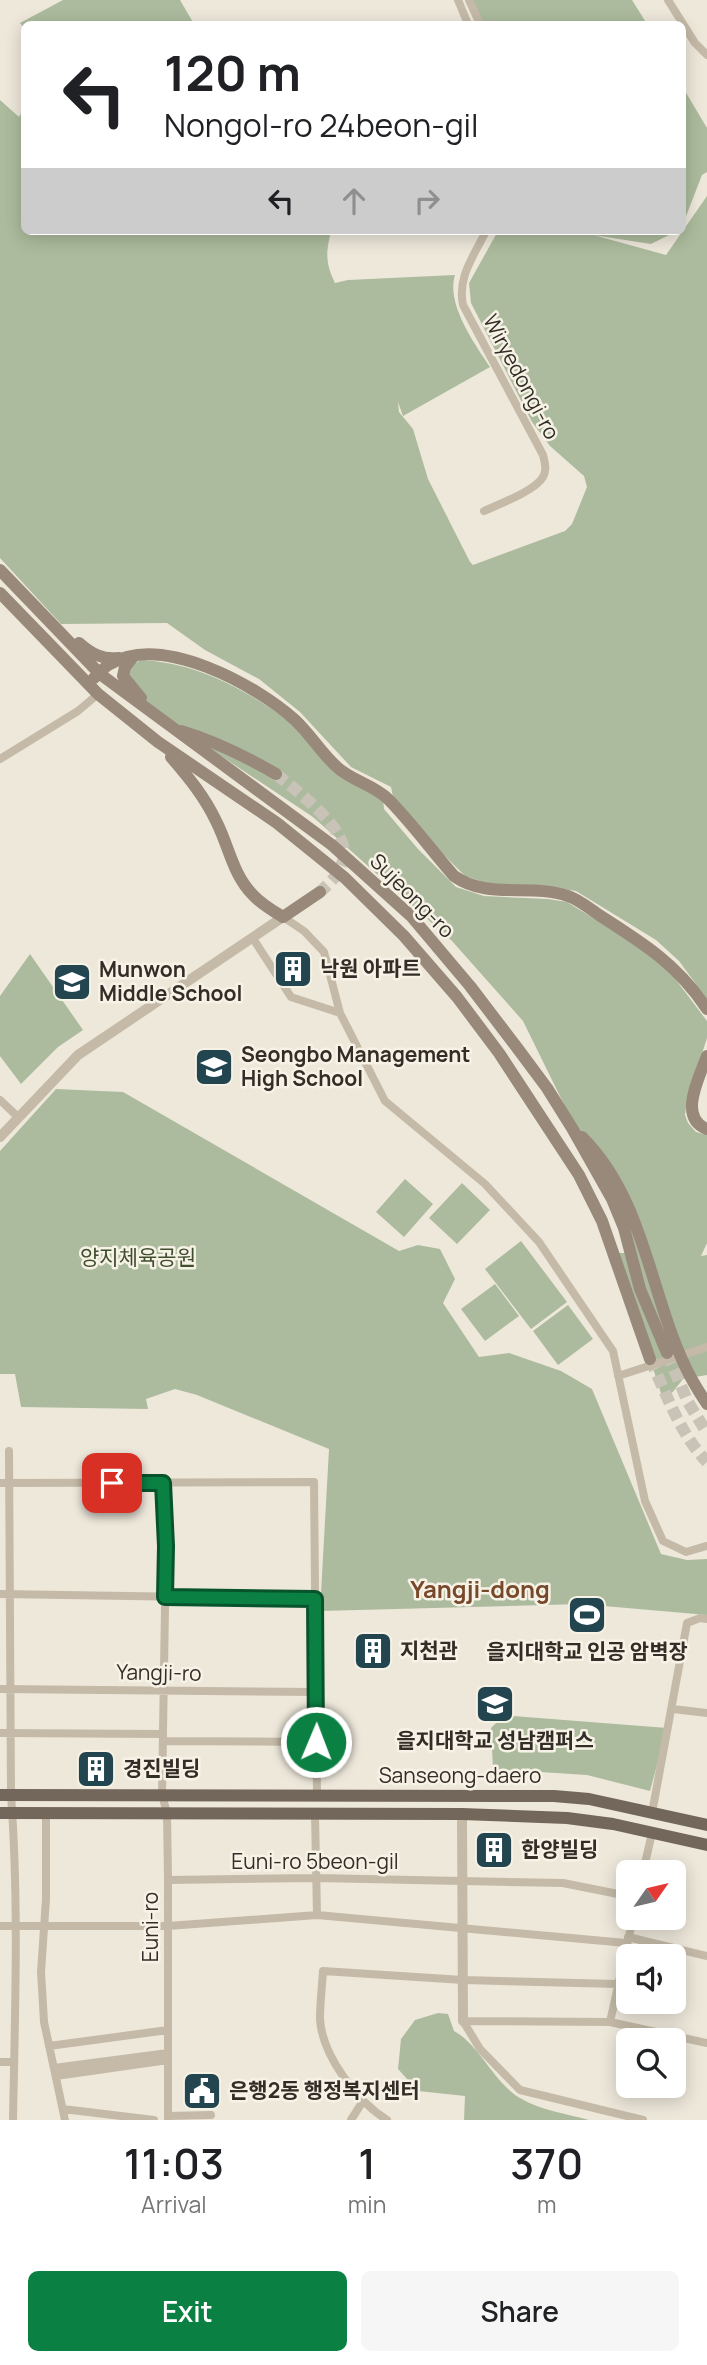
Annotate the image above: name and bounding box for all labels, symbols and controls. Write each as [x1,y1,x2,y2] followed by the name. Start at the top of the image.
[164,39,301,106] text: 120 m
[49,49,140,140] icon: left
[164,103,479,147] text: Nongol-ro 24beon-gil
[262,182,300,220] icon: left
[335,182,373,220] icon: ahead
[408,182,446,220] icon: right
[477,309,567,444] street label: Wiryedongi-ro
[364,847,461,944] street label: Sujeong-ro
[272,948,314,990] building icon: 낙원 아파트
[320,954,421,982] place label: 낙원 아파트
[99,955,242,1007] place label: Munwon Middle School
[51,961,93,1003] school or university icon: Munwon Middle School
[241,1040,470,1092] place label: Seongbo Management High School
[193,1046,235,1088] school or university icon: Seongbo Management High School
[80,1243,196,1271] park label: 양지체육공원
[82,1453,142,1513] pin
[93,1464,131,1502] icon: arrive
[410,1572,550,1605] district label: Yangji-dong
[566,1594,608,1636] sports icon: 을지대학교 인공 암벽장
[352,1630,394,1672] building icon: 지천관
[400,1636,458,1664] place label: 지천관
[486,1637,688,1665] place label: 을지대학교 인공 암벽장
[116,1657,202,1687] street label: Yangji-ro
[474,1683,516,1725] school or university icon: 을지대학교 성남캠퍼스
[279,1705,353,1779] position arrow
[396,1726,594,1754] place label: 을지대학교 성남캠퍼스
[75,1748,117,1790] building icon: 경진빌딩
[123,1754,200,1782] place label: 경진빌딩
[379,1761,541,1789] street label: Sanseong-daero
[473,1829,515,1871] building icon: 한양빌딩
[521,1835,598,1863] place label: 한양빌딩
[231,1847,399,1875] street label: Euni-ro 5beon-gil
[616,1860,686,1930] north arrow
[616,1860,686,2098] map controls
[136,1892,164,1962] street label: Euni-ro
[616,1944,686,2014] button: sound
[616,2028,686,2098] button: search
[181,2070,223,2112] public building icon: 은행2동 행정복지센터
[229,2076,420,2104] place label: 은행2동 행정복지센터
[124,2134,224,2192] text: 11:03
[358,2134,376,2192] text: 1
[510,2134,583,2192] text: 370
[141,2188,207,2220] text: Arrival
[348,2188,386,2220] text: min
[537,2188,556,2220] text: m
[28,2271,347,2351] button: Exit
[361,2271,679,2351] button: Share

